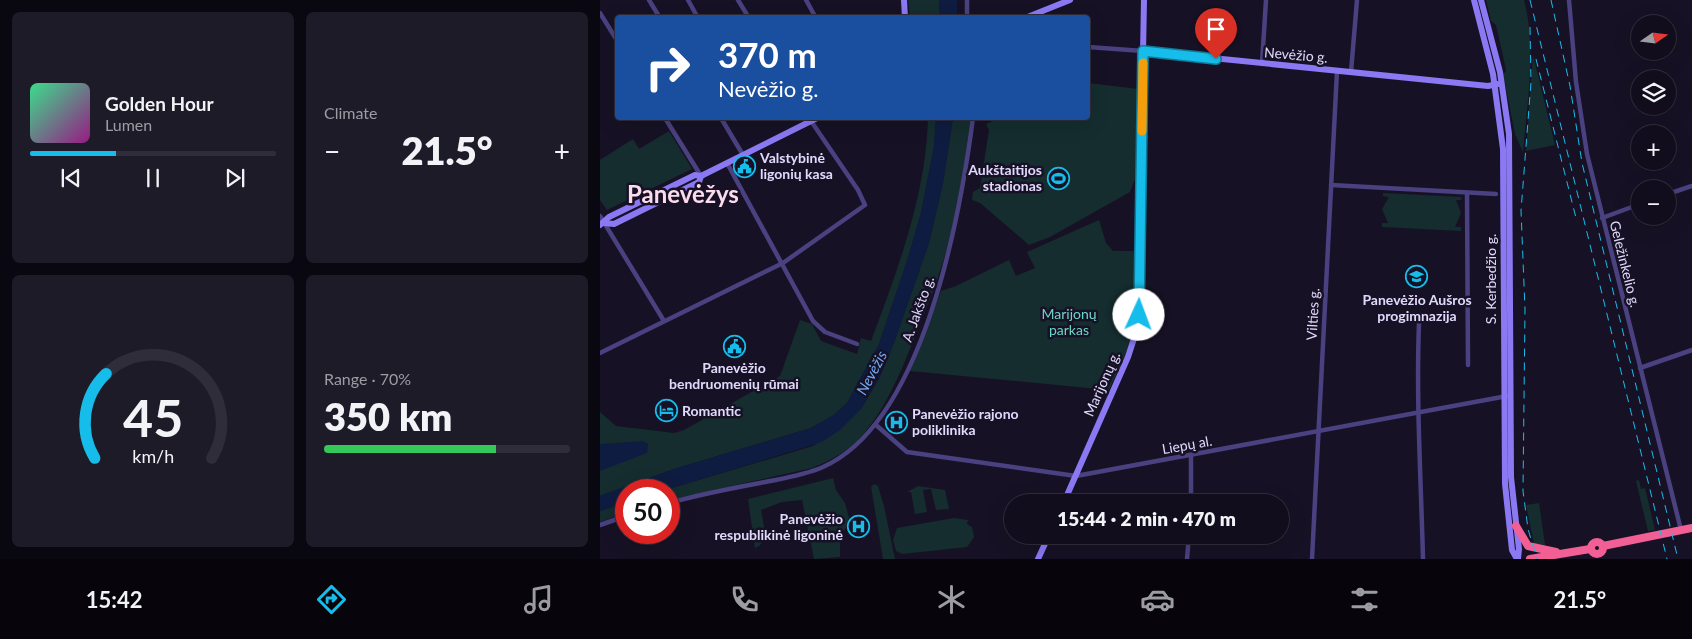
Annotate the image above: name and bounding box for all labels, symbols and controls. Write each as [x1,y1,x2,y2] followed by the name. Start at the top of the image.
[1195,8,1237,59] pin
[1202,15,1230,43] icon: arrive
[1631,15,1676,60] north arrow
[1631,15,1676,225] map controls
[718,33,817,75] text: 370 m
[635,35,700,100] icon: right
[1263,43,1329,66] street label: Nevėžio g.
[1631,70,1676,115] button: layers
[718,75,818,102] text: Nevėžio g.
[105,92,214,115] text: Golden Hour
[324,103,377,122] text: Climate
[105,115,152,134] text: Lumen
[1631,125,1676,170] button: +
[401,127,493,173] text: 21.5°
[324,134,340,168] text: −
[554,134,570,168] text: +
[759,149,833,182] place label: Valstybinė ligonių kasa
[732,154,756,178] public building icon: Valstybinė ligonių kasa
[967,161,1042,194] place label: Aukštaitijos stadionas
[57,164,85,192] icon: previous
[139,164,167,192] icon: pause
[221,164,249,192] icon: next
[1046,166,1070,190] sports icon: Aukštaitijos stadionas
[627,179,739,208] district label: Panevėžys
[1631,180,1676,225] button: −
[1607,219,1644,309] street label: Geležinkelio g.
[1482,234,1499,324] street label: S. Kerbedžio g.
[1405,265,1429,289] school or university icon: Panevėžio Aušros progimnazija
[898,274,937,344] street label: A. Jakšto g.
[1303,287,1322,341] street label: Vilties g.
[1112,288,1164,340] position arrow
[1362,291,1472,324] place label: Panevėžio Aušros progimnazija
[1041,305,1097,338] park label: Marijonų parkas
[722,334,746,358] public building icon: Panevėžio bendruomenių rūmai
[852,347,890,398] water label: Nevėžis
[1080,349,1123,419] street label: Marijonų g.
[669,359,799,392] place label: Panevėžio bendruomenių rūmai
[324,369,411,388] text: Range · 70%
[123,386,183,448] text: 45
[324,393,452,439] text: 350 km
[654,399,678,423] hotel icon: Romantic
[682,402,741,419] place label: Romantic
[912,405,1019,438] place label: Panevėžio rajono poliklinika
[884,410,908,434] hospital icon: Panevėžio rajono poliklinika
[1160,432,1213,457] street label: Liepų al.
[132,445,174,467] text: km/h
[615,479,680,544] speed limit sign: 50
[1057,507,1236,530] text: 15:44 · 2 min · 470 m
[715,510,844,543] place label: Panevėžio respublikinė ligoninė
[847,515,871,539] hospital icon: Panevėžio respublikinė ligoninė
[314,582,349,617] icon: directions
[521,582,556,617] icon: music
[727,582,762,617] icon: phone
[934,582,969,617] icon: climate
[1140,582,1175,617] icon: car
[1347,582,1382,617] icon: filters
[86,586,143,613] text: 15:42
[1554,586,1606,613] text: 21.5°

